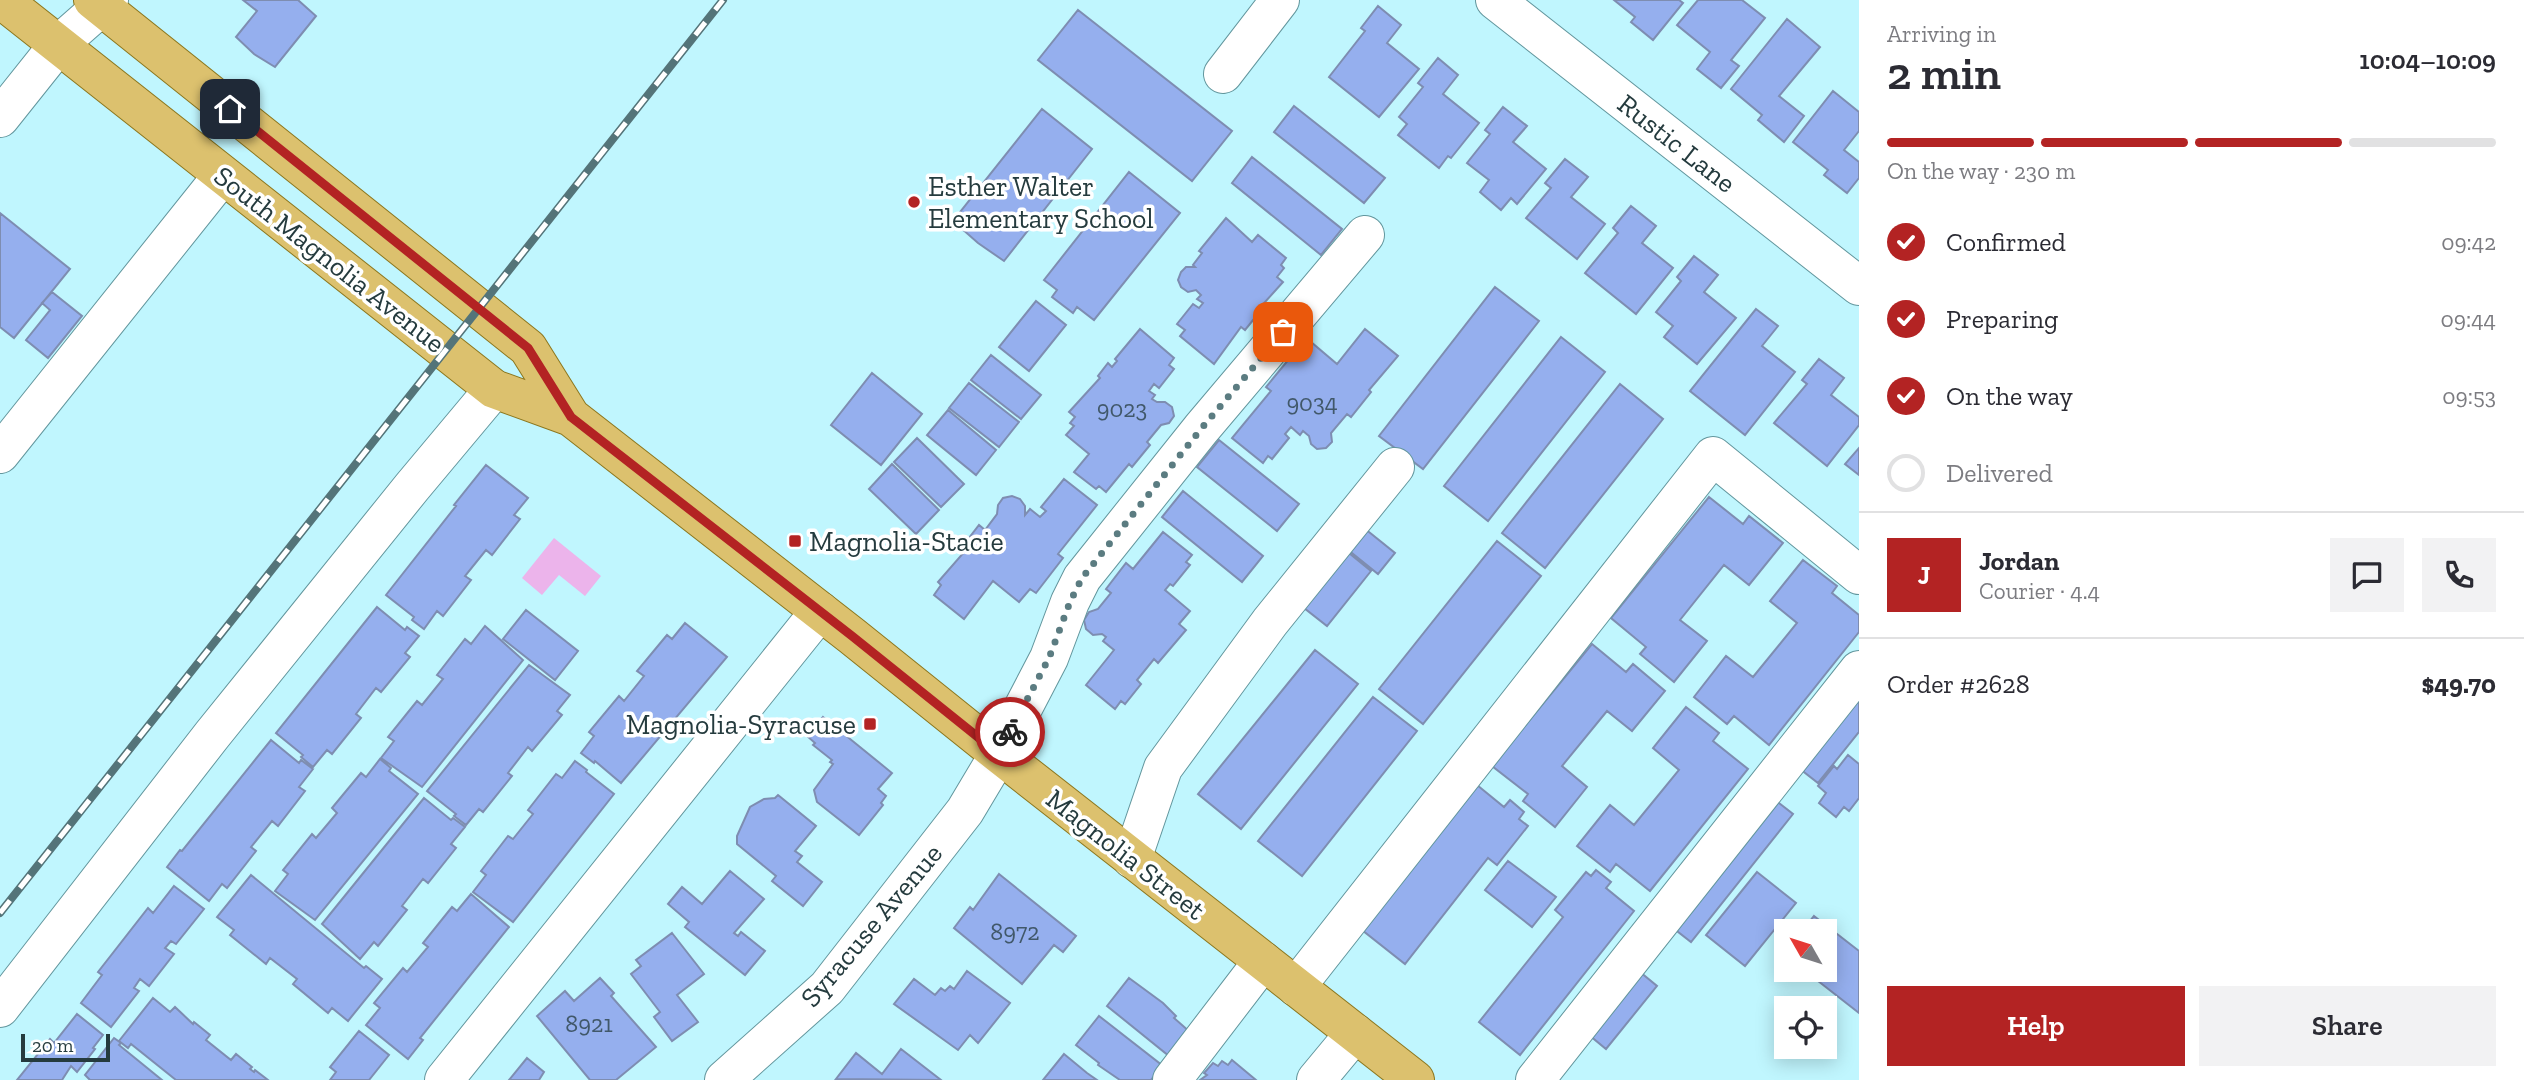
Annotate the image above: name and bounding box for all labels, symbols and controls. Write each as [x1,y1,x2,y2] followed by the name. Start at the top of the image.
[1887,20,1996,48] text: Arriving in
[2359,44,2496,76] text: 10:04–10:09
[1887,46,2001,101] text: 2 min
[200,79,260,139] pin
[1611,87,1742,200] street label: Rustic Lane
[211,90,249,128] icon: home
[1887,157,2075,185] text: On the way · 230 m
[208,159,452,360] street label: South Magnolia Avenue
[928,170,1154,235] place label: Esther Walter Elementary School
[906,194,922,210] marker: Esther Walter Elementary School
[1887,223,1925,261] icon: check
[1946,226,2066,258] text: Confirmed
[2441,228,2496,256] text: 09:42
[1887,300,1925,338] icon: check
[1253,302,1313,362] pin
[1946,303,2058,335] text: Preparing
[2441,305,2496,333] text: 09:44
[1264,313,1302,351] icon: bag
[1887,377,1925,415] icon: check
[1946,380,2073,412] text: On the way
[2442,382,2496,410] text: 09:53
[1286,388,1338,417] house number: 9034
[1097,394,1147,423] house number: 9023
[1946,457,2053,489] text: Delivered
[809,525,1004,558] place label: Magnolia-Stacie
[787,533,803,549] marker: Magnolia-Stacie
[2330,538,2404,612] button: chat
[2422,538,2496,612] button: phone
[1979,545,2059,577] text: Jordan
[1918,559,1930,591] text: J
[1979,577,2100,605] text: Courier · 4.4
[1887,668,2030,700] text: Order #2628
[2421,668,2496,700] text: $49.70
[975,697,1045,767] courier
[626,708,856,741] place label: Magnolia-Syracuse
[991,713,1029,751] icon: bike
[862,716,878,732] marker: Magnolia-Syracuse
[1040,782,1212,927] street label: Magnolia Street
[794,837,949,1014] street label: Syracuse Avenue
[990,917,1040,946] house number: 8972
[1774,919,1838,982] north arrow
[1774,919,1837,1059] map controls
[1887,986,2185,1066] button: Help
[2199,986,2496,1066] button: Share
[1774,996,1837,1059] button: locate
[565,1009,613,1038] house number: 8921
[21,1031,110,1063] scale bar
[32,1034,73,1057] text: 20 m

